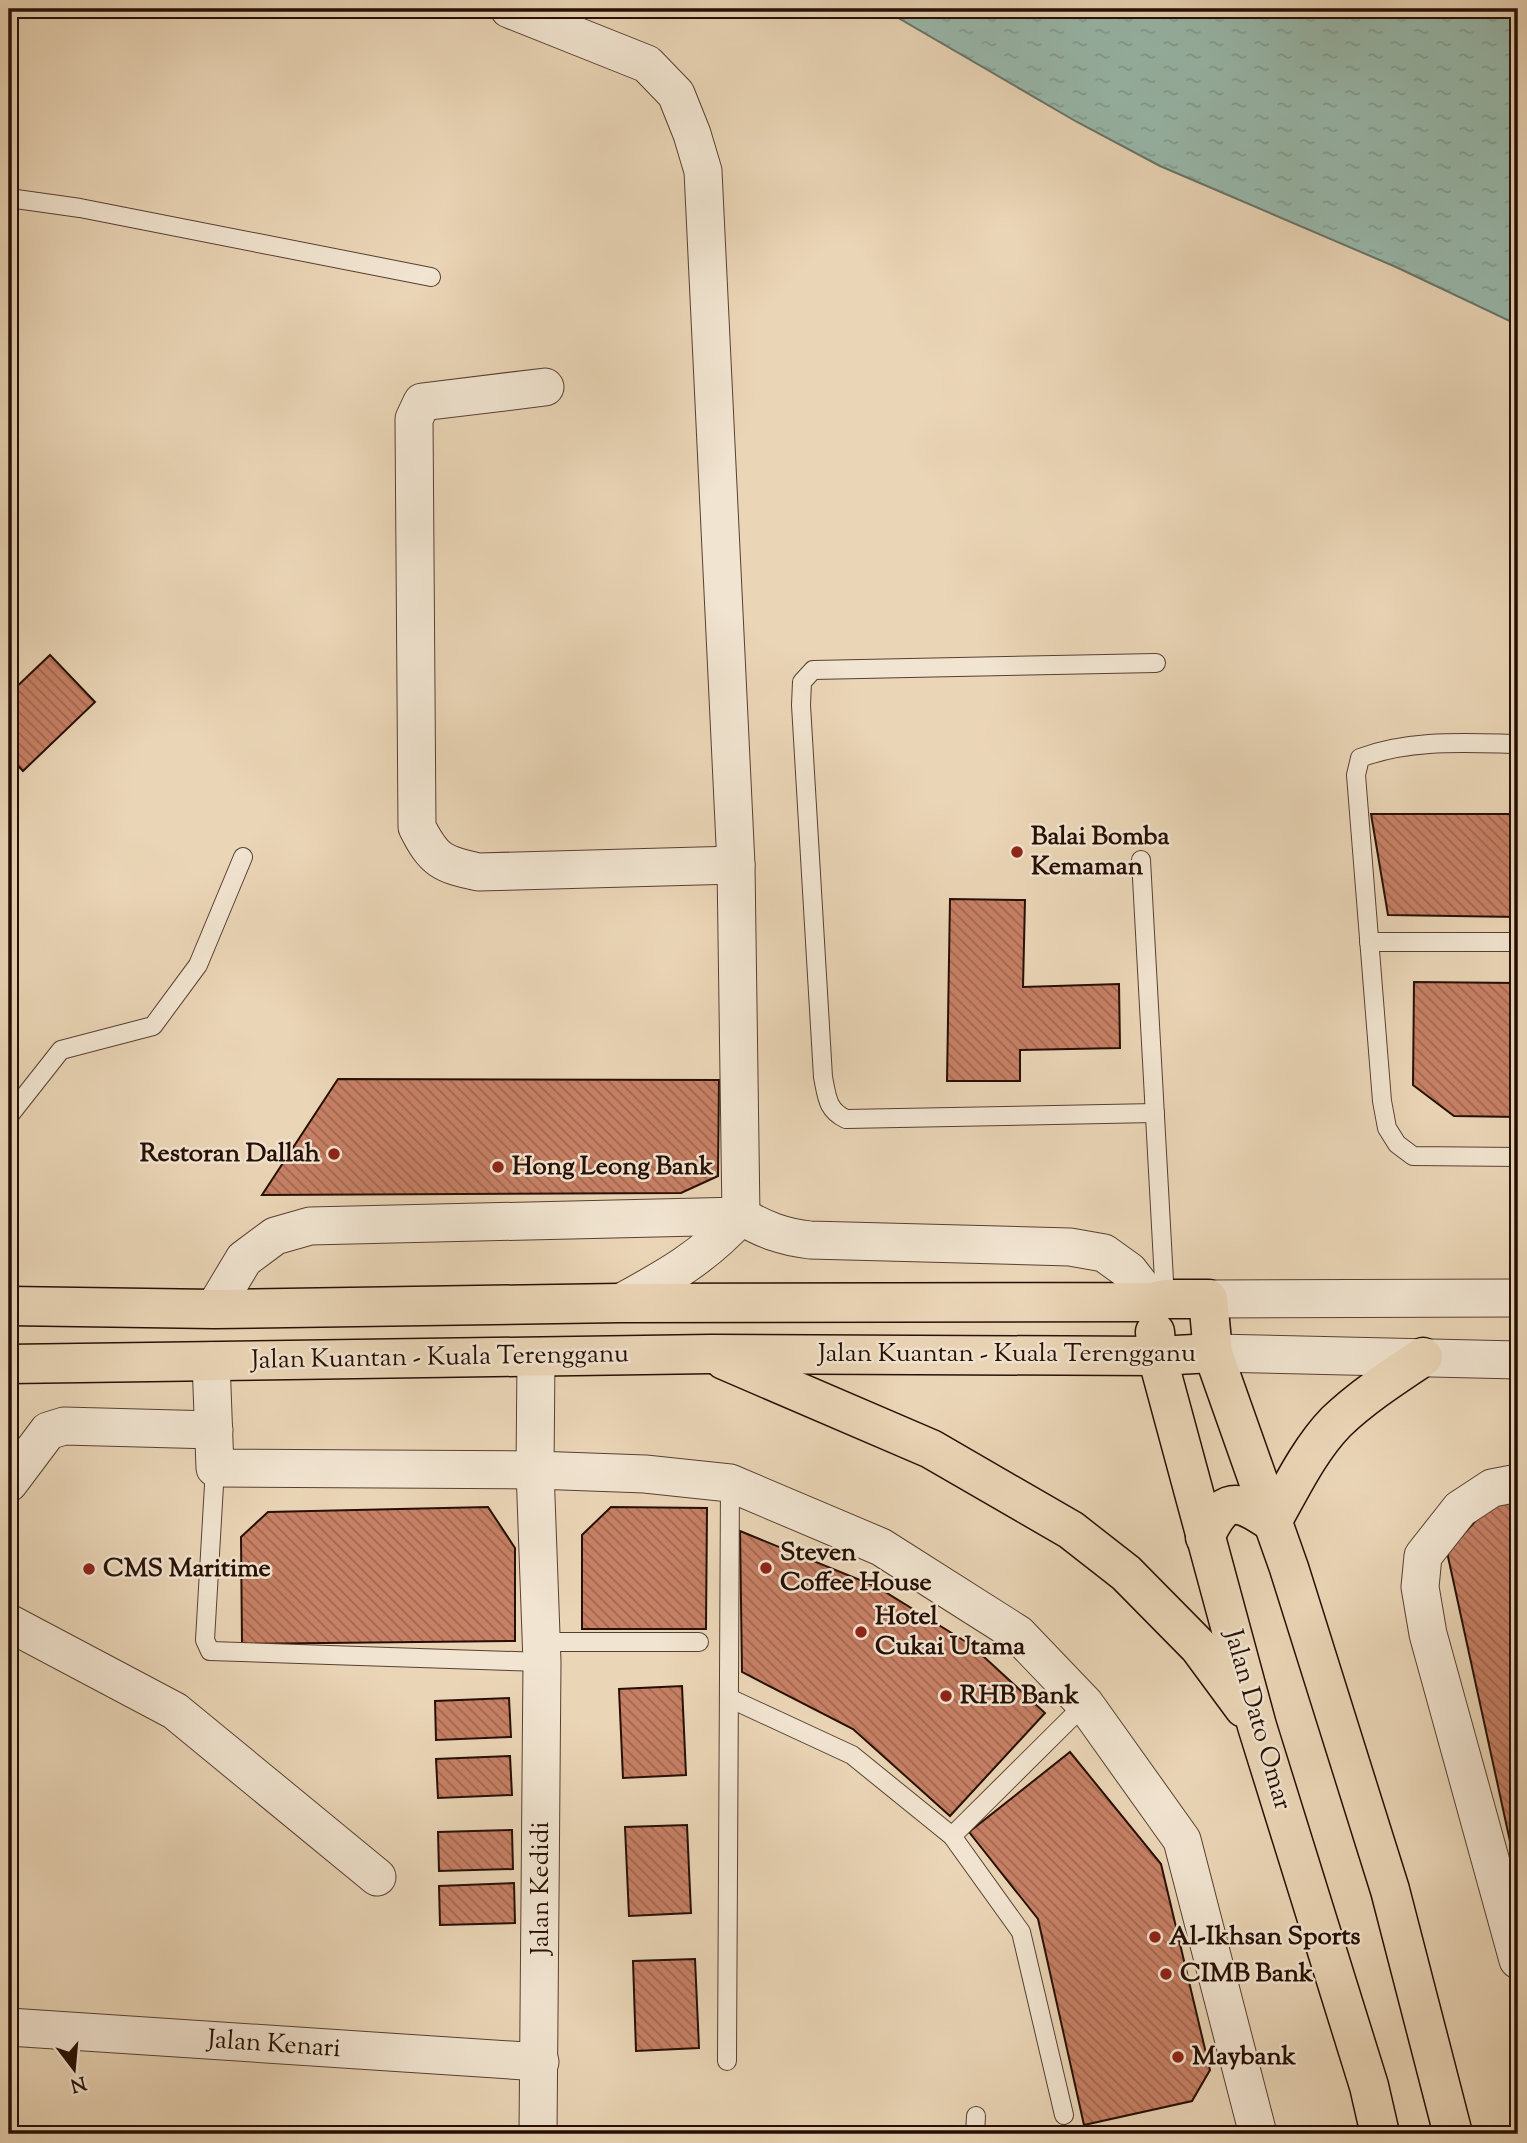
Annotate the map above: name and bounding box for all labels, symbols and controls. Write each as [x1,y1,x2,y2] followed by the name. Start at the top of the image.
[1031,819,1170,886] place label: Balai Bomba Kemaman
[1009,844,1025,860] marker: Balai Bomba Kemaman
[140,1136,321,1173] place label: Restoran Dallah
[326,1146,342,1162] marker: Restoran Dallah
[512,1149,714,1186] place label: Hong Leong Bank
[490,1159,506,1175] marker: Hong Leong Bank
[249,1336,629,1380] street label: Jalan Kuantan - Kuala Terengganu
[816,1336,1196,1373] street label: Jalan Kuantan - Kuala Terengganu
[780,1535,932,1602] place label: Steven Coffee House
[103,1551,271,1588] place label: CMS Maritime
[758,1560,774,1576] marker: Steven Coffee House
[81,1561,97,1577] marker: CMS Maritime
[875,1599,1025,1666] place label: Hotel Cukai Utama
[853,1624,869,1640] marker: Hotel Cukai Utama
[1213,1624,1300,1815] street label: Jalan Dato Omar
[960,1678,1080,1715] place label: RHB Bank
[938,1688,954,1704] marker: RHB Bank
[523,1821,560,1957] street label: Jalan Kedidi
[1169,1919,1361,1956] place label: Al-Ikhsan Sports
[1147,1929,1163,1945] marker: Al-Ikhsan Sports
[1180,1956,1314,1993] place label: CIMB Bank
[1158,1966,1174,1982] marker: CIMB Bank
[204,2022,342,2068] street label: Jalan Kenari
[38,2035,108,2104] north arrow
[1192,2039,1297,2076] place label: Maybank
[1170,2049,1186,2065] marker: Maybank
[67,2068,89,2098] text: N

